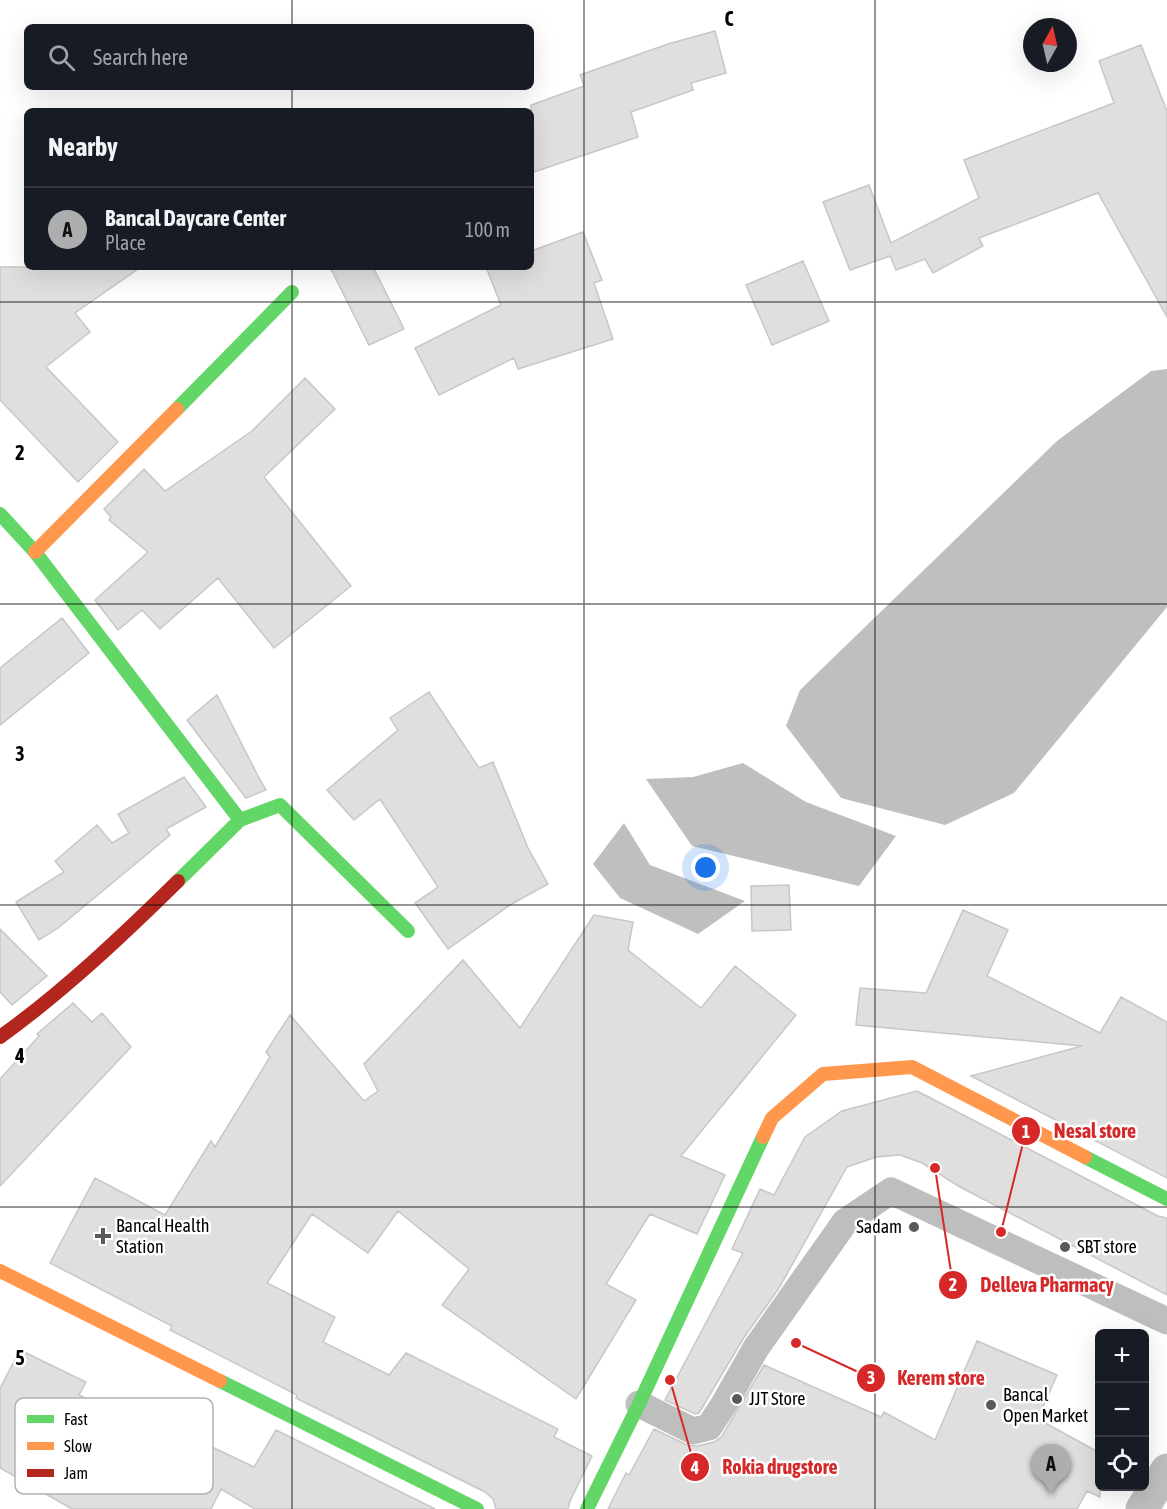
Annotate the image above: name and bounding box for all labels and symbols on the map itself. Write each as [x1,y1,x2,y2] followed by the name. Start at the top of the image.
[725,7,734,30] text: C
[1023,18,1077,72] north arrow
[15,441,25,464] text: 2
[15,742,25,765] text: 3
[691,853,720,882] your location
[14,1044,25,1067] text: 4
[1011,1112,1148,1150] callout: Nesal store
[1054,1119,1136,1142] text: Nesal store
[1022,1121,1030,1142] text: 1
[116,1215,210,1257] place label: Bancal Health Station
[856,1216,902,1237] place label: Sadam
[907,1220,921,1234] marker: Sadam
[94,1227,112,1245] marker: Bancal Health Station
[1077,1236,1137,1257] place label: SBT store
[1058,1240,1072,1254] marker: SBT store
[938,1266,1126,1304] callout: Delleva Pharmacy
[980,1273,1115,1296] text: Delleva Pharmacy
[949,1274,957,1295] text: 2
[15,1346,25,1369] text: 5
[856,1359,997,1397] callout: Kerem store
[897,1366,985,1389] text: Kerem store
[867,1367,875,1388] text: 3
[1003,1384,1088,1426] place label: Bancal Open Market
[749,1388,805,1409] place label: JJT Store
[730,1392,744,1406] marker: JJT Store
[15,1398,213,1494] legend
[984,1398,998,1412] marker: Bancal Open Market
[64,1410,88,1428] text: Fast
[64,1437,92,1455] text: Slow
[1032,1444,1070,1494] pin: A
[680,1448,850,1486] callout: Rokia drugstore
[722,1455,838,1478] text: Rokia drugstore
[690,1457,699,1478] text: 4
[64,1464,88,1482] text: Jam

